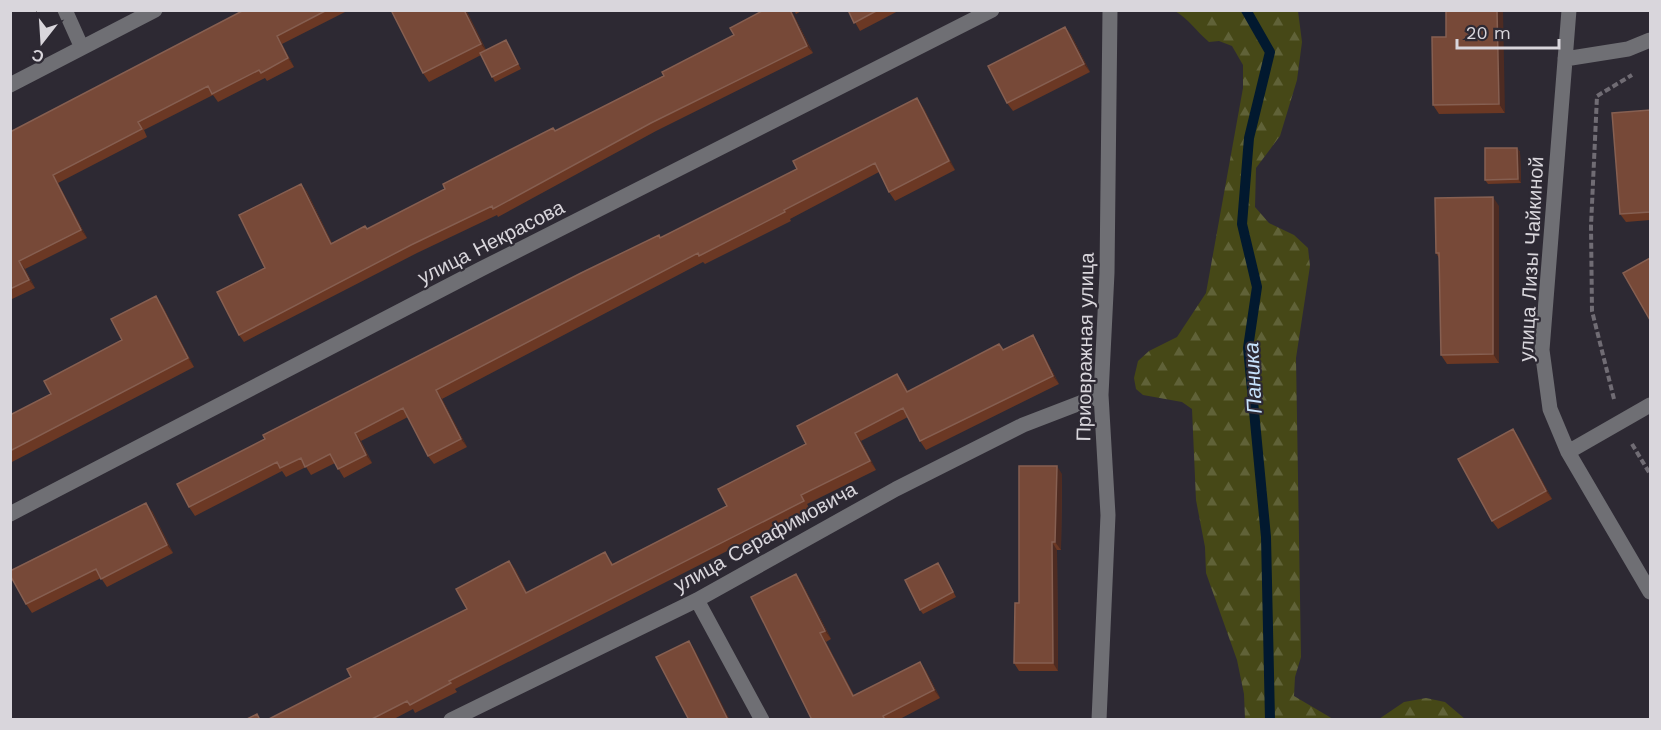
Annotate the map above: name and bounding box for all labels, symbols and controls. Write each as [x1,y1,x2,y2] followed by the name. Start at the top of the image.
[12,12,72,72] north arrow
[1457,12,1559,50] scale bar
[1466,22,1511,43] text: 20 m
[29,45,46,67] text: С
[1514,156,1548,362] street label: улица Лизы Чайкиной
[414,194,569,289] street label: улица Некрасова
[1071,252,1099,442] street label: Приовражная улица
[1238,342,1267,414] water label: Паника
[669,476,861,597] street label: улица Серафимовича

